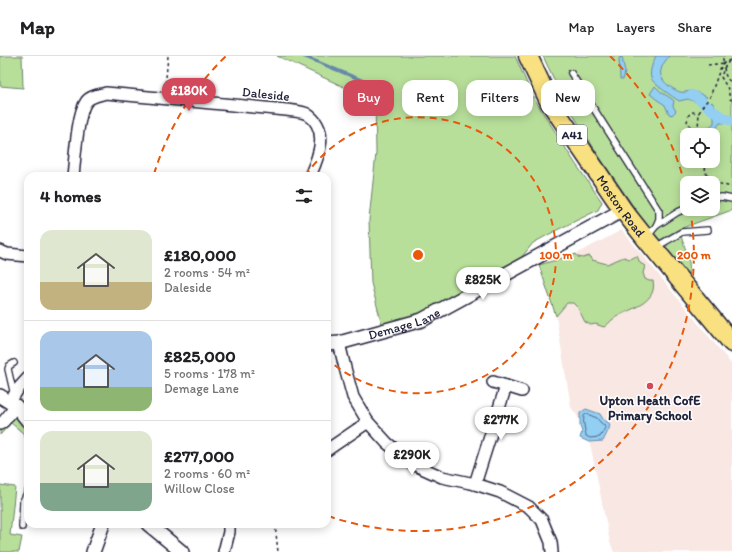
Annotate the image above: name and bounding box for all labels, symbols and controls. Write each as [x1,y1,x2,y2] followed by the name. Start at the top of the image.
[20,16,55,39] text: Map
[569,19,594,36] text: Map
[616,19,655,36] text: Layers
[677,19,712,36] text: Share
[161,78,217,112] pin: £180K
[343,80,394,116] chip: Buy
[402,80,458,116] chip: Rent
[466,80,533,116] chip: Filters
[541,80,595,116] chip: New
[171,83,207,98] text: £180K
[242,84,290,104] street label: Daleside
[557,125,587,145] road number: A41
[680,128,720,216] map controls
[680,128,720,168] button: locate
[594,172,649,240] street label: Moston Road
[680,176,720,216] button: layers
[293,185,315,207] icon: filters
[40,186,101,206] text: 4 homes
[164,245,236,265] text: £180,000
[72,246,120,294] icon: home
[411,248,425,262] centre of rings
[539,248,573,262] text: 100 m
[677,248,712,262] text: 200 m
[164,265,250,280] text: 2 rooms · 54 m²
[455,267,511,301] pin: £825K
[465,272,501,287] text: £825K
[164,280,212,295] text: Daleside
[366,304,443,342] street label: Demage Lane
[164,346,236,366] text: £825,000
[72,347,120,395] icon: home
[164,366,255,381] text: 5 rooms · 178 m²
[164,381,239,396] text: Demage Lane
[645,381,655,391] marker: Upton Heath CofE Primary School
[600,393,701,424] place label: Upton Heath CofE Primary School
[473,407,529,441] pin: £277K
[484,412,519,427] text: £277K
[384,442,440,476] pin: £290K
[164,446,234,466] text: £277,000
[72,447,120,495] icon: home
[394,447,430,462] text: £290K
[164,466,250,481] text: 2 rooms · 60 m²
[164,481,235,496] text: Willow Close

